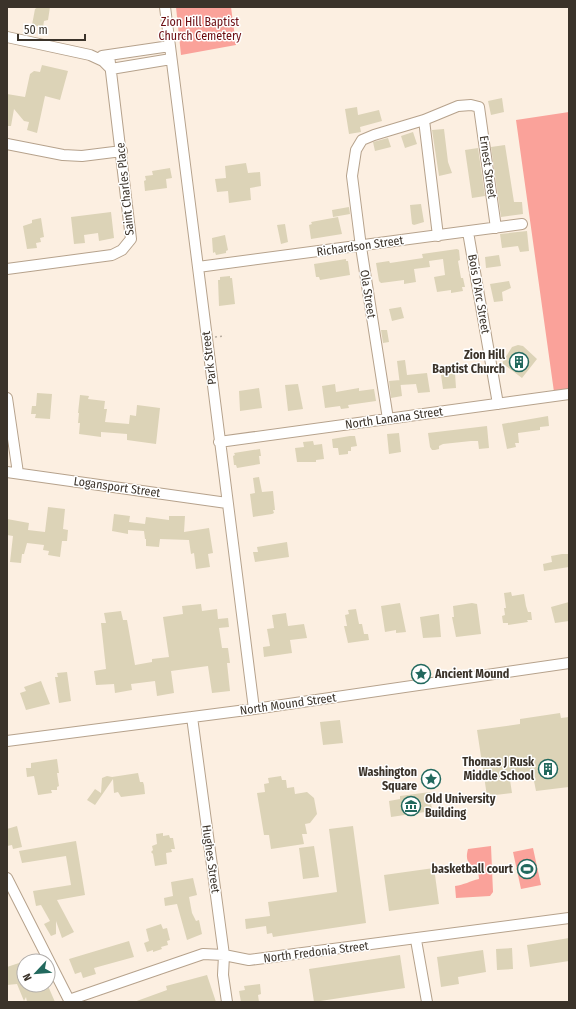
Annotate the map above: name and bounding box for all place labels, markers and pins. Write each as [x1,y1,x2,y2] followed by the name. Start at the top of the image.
[432,348,506,376] place label: Zion Hill Baptist Church
[508,351,530,373] building icon: Zion Hill Baptist Church
[410,663,432,685] place icon: Ancient Mound
[434,667,509,681] place label: Ancient Mound
[462,755,535,783] place label: Thomas J Rusk Middle School
[537,758,559,780] building icon: Thomas J Rusk Middle School
[359,765,417,793] place label: Washington Square
[420,768,442,790] place icon: Washington Square
[425,792,496,820] place label: Old University Building
[400,795,422,817] museum icon: Old University Building
[516,858,538,880] sports icon: basketball court
[432,862,514,876] place label: basketball court

